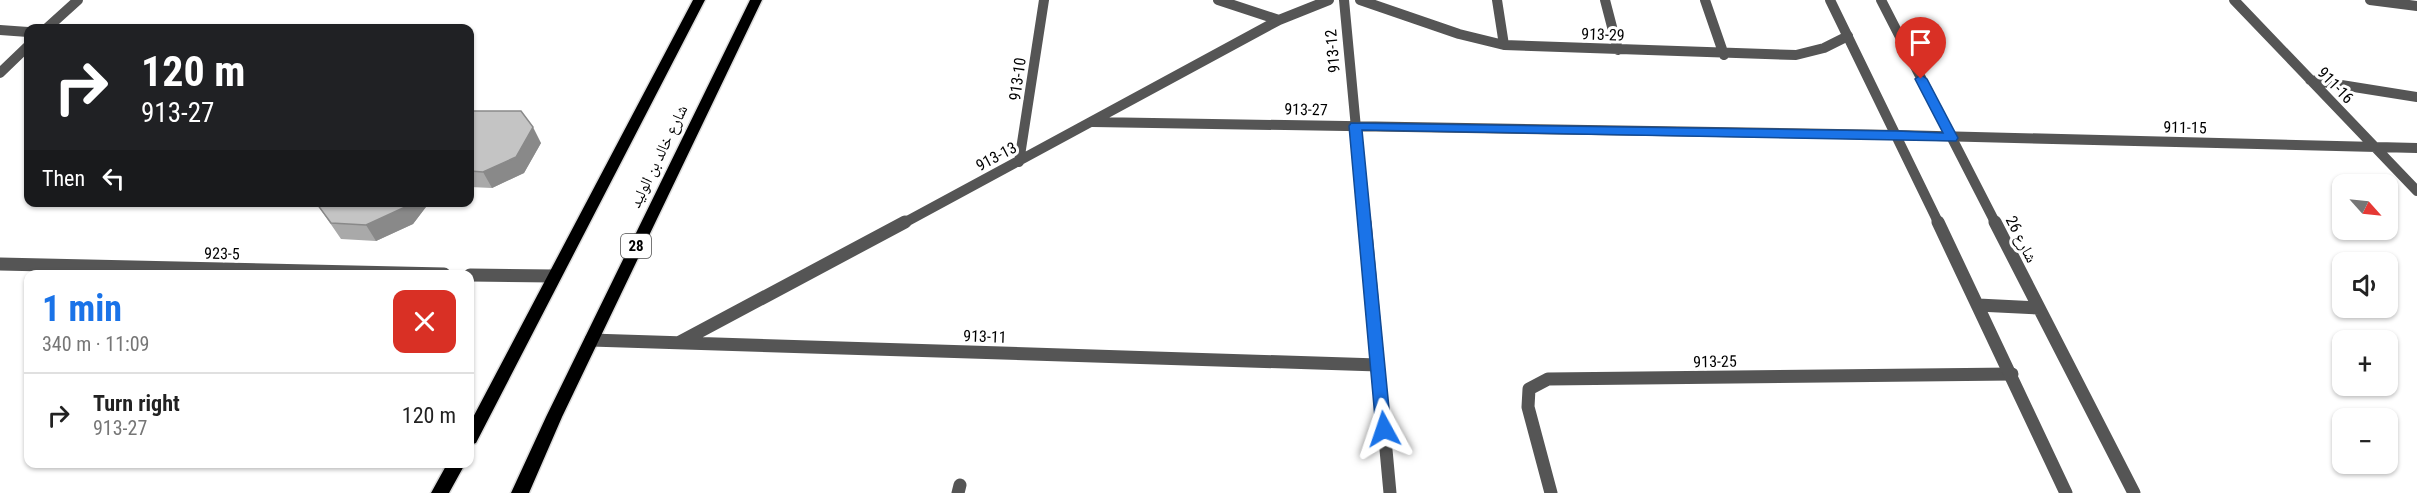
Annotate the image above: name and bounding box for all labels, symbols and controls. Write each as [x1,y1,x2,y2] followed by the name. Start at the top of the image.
[1895,17,1946,79] pin
[1581,24,1625,45] street label: 913-29
[1904,26,1937,59] icon: arrive
[1321,28,1344,73] street label: 913-12
[141,47,246,96] text: 120 m
[42,48,120,126] icon: right
[1005,56,1030,102] street label: 913-10
[2314,63,2358,108] street label: 911-16
[141,97,214,129] text: 913-27
[1284,100,1328,119] street label: 913-27
[625,102,692,211] street label: شارع خالد بن الوليد
[2163,118,2207,137] street label: 911-15
[973,138,1020,175] street label: 913-13
[97,162,130,195] icon: left
[42,166,85,191] text: Then
[2332,174,2398,240] north arrow
[2332,174,2398,474] map controls
[2001,213,2041,266] street label: شارع 26
[621,234,651,258] road number: 28
[204,244,240,263] street label: 923-5
[2332,252,2398,318] button: sound
[42,288,122,330] text: 1 min
[393,290,456,353] button: close
[963,326,1007,347] street label: 913-11
[2332,330,2398,396] button: +
[42,332,149,356] text: 340 m · 11:09
[1693,352,1737,371] street label: 913-25
[93,391,180,416] text: Turn right
[1352,397,1416,461] position arrow
[42,399,75,432] icon: right
[402,403,456,428] text: 120 m
[2332,408,2398,474] button: −
[93,416,147,440] text: 913-27

